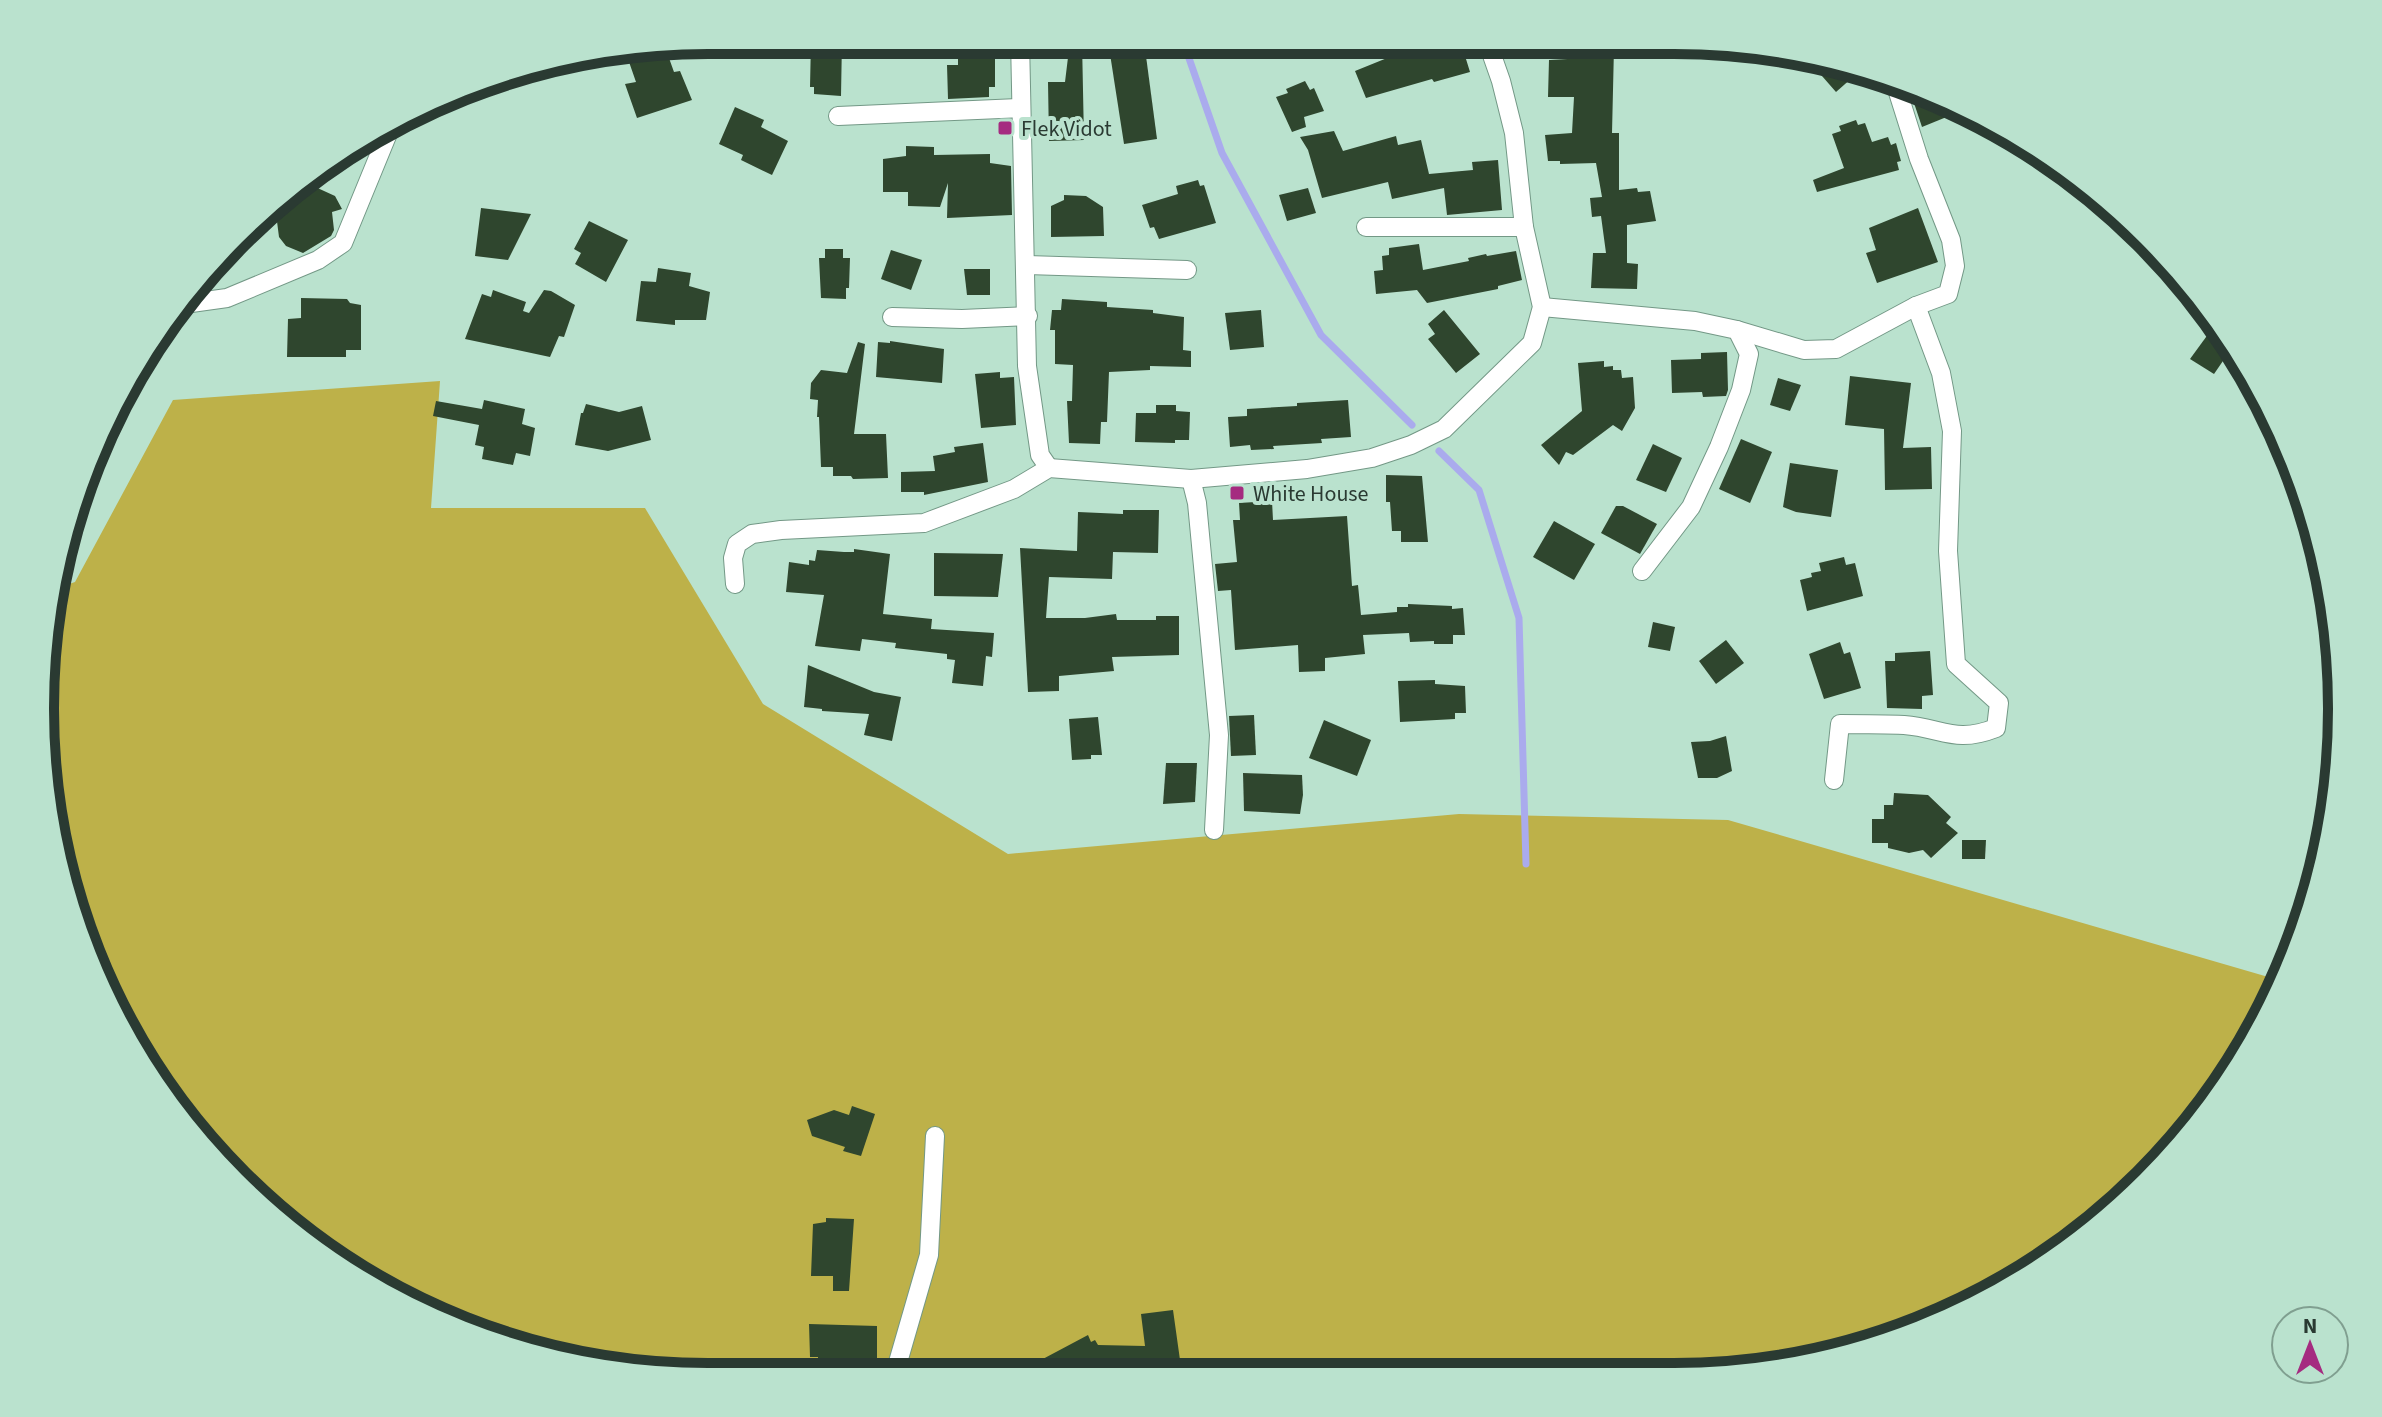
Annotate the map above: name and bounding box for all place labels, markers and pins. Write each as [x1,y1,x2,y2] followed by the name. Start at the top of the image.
[1021,113,1112,145] place label: Flek Vidot
[996,119,1014,137] marker: Flek Vidot
[1253,478,1369,510] place label: White House
[1228,484,1246,502] marker: White House

